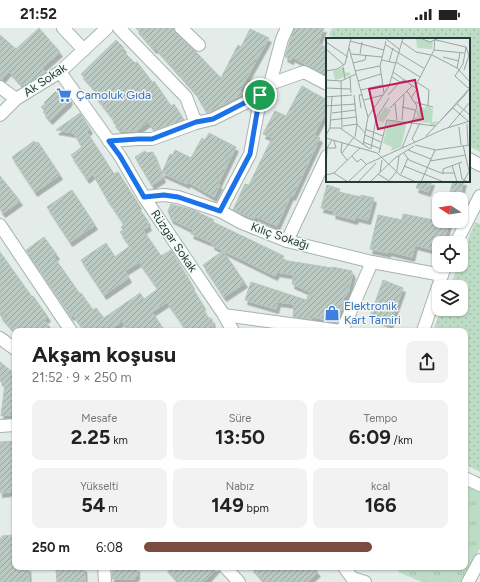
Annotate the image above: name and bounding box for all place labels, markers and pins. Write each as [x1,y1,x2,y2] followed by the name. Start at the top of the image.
[243,78,277,112] pin
[55,86,73,104] supermarket icon: Çamoluk Gıda
[76,88,151,102] place label: Çamoluk Gıda
[344,299,401,327] place label: Elektronik Kart Tamiri
[323,304,341,322] shop icon: Elektronik Kart Tamiri

